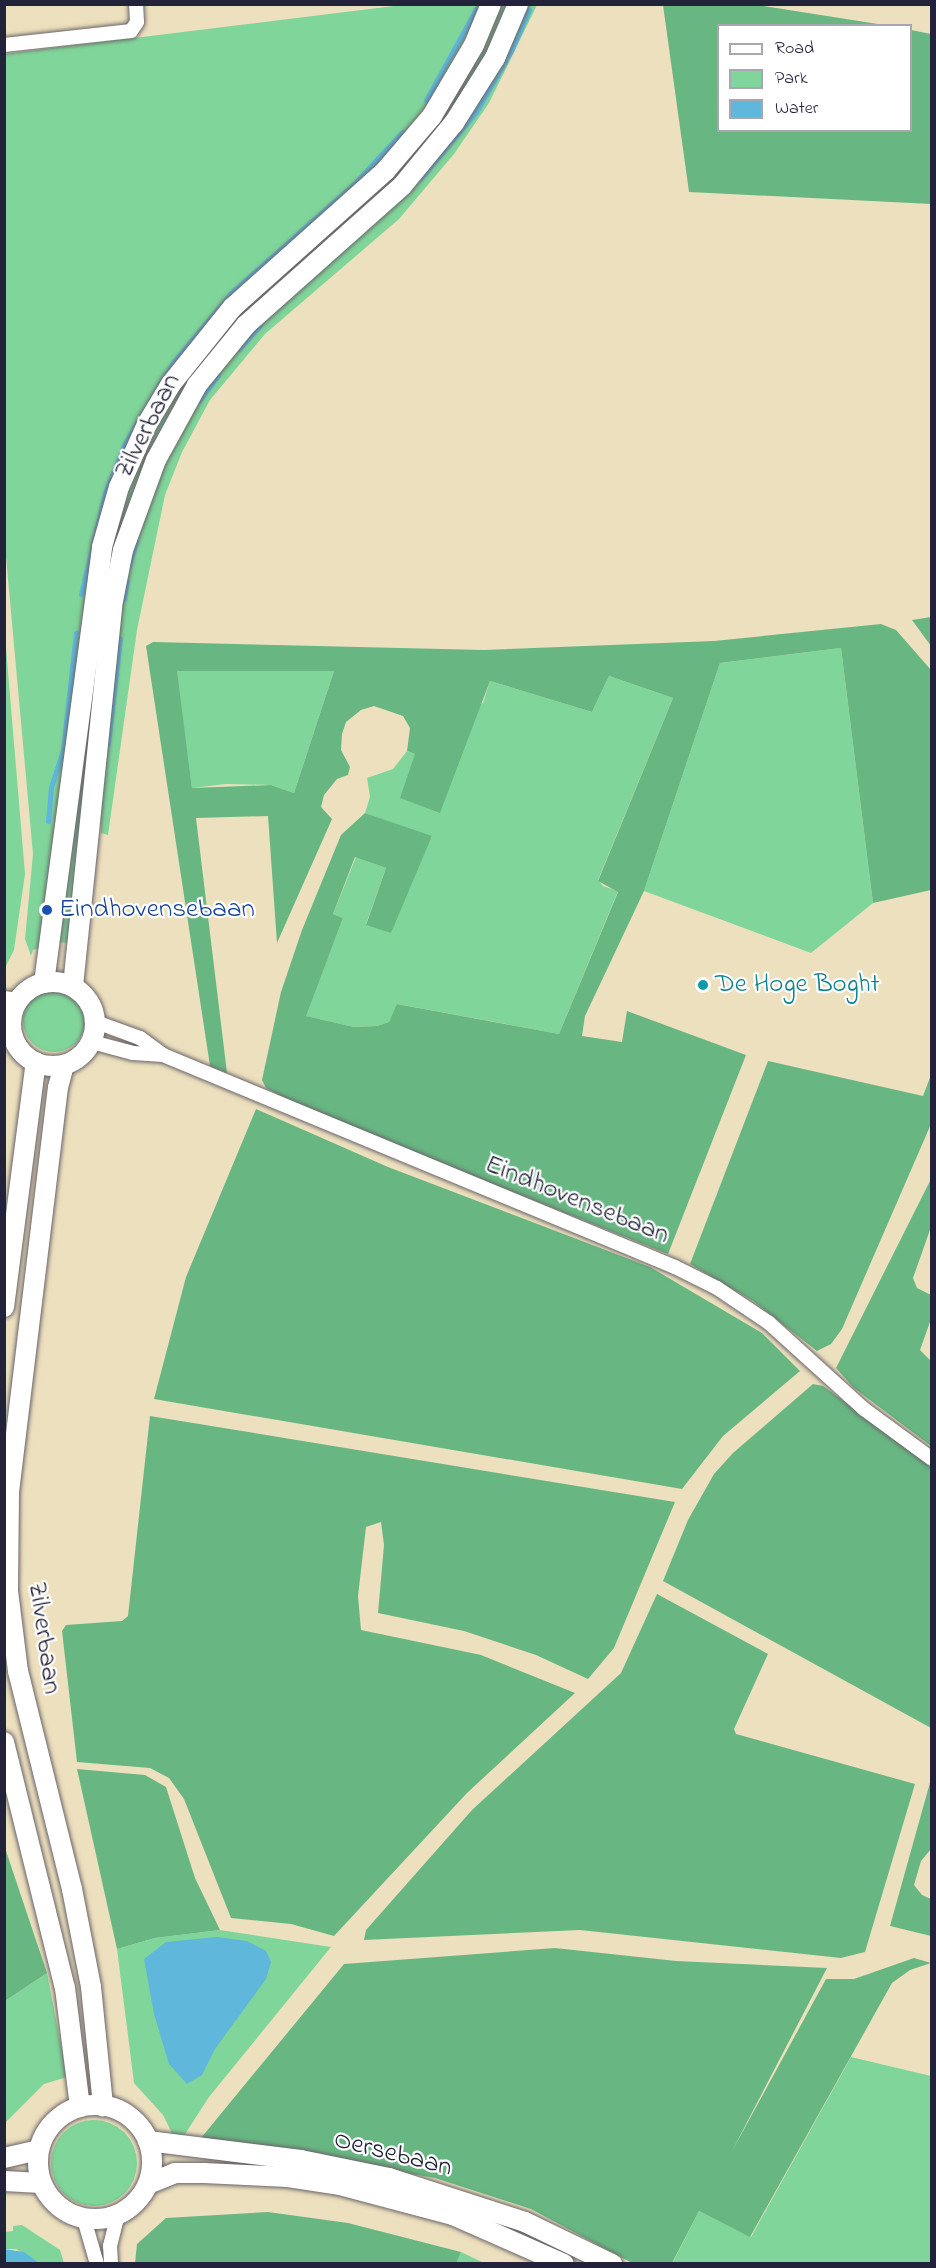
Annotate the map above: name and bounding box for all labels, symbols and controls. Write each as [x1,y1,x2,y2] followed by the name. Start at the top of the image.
[717,24,912,132] legend
[775,36,814,62] text: Road
[775,66,808,92] text: Park
[775,96,818,122] text: Water
[108,368,188,484] street label: Zilverbaan
[59,894,255,926] place label: Eindhovensebaan
[40,903,54,917] marker: Eindhovensebaan
[715,969,880,1001] place label: De Hoge Boght
[696,978,710,992] marker: De Hoge Boght
[480,1148,674,1252] street label: Eindhovensebaan
[20,1580,68,1696] street label: Zilverbaan
[330,2124,456,2184] street label: Oersebaan

